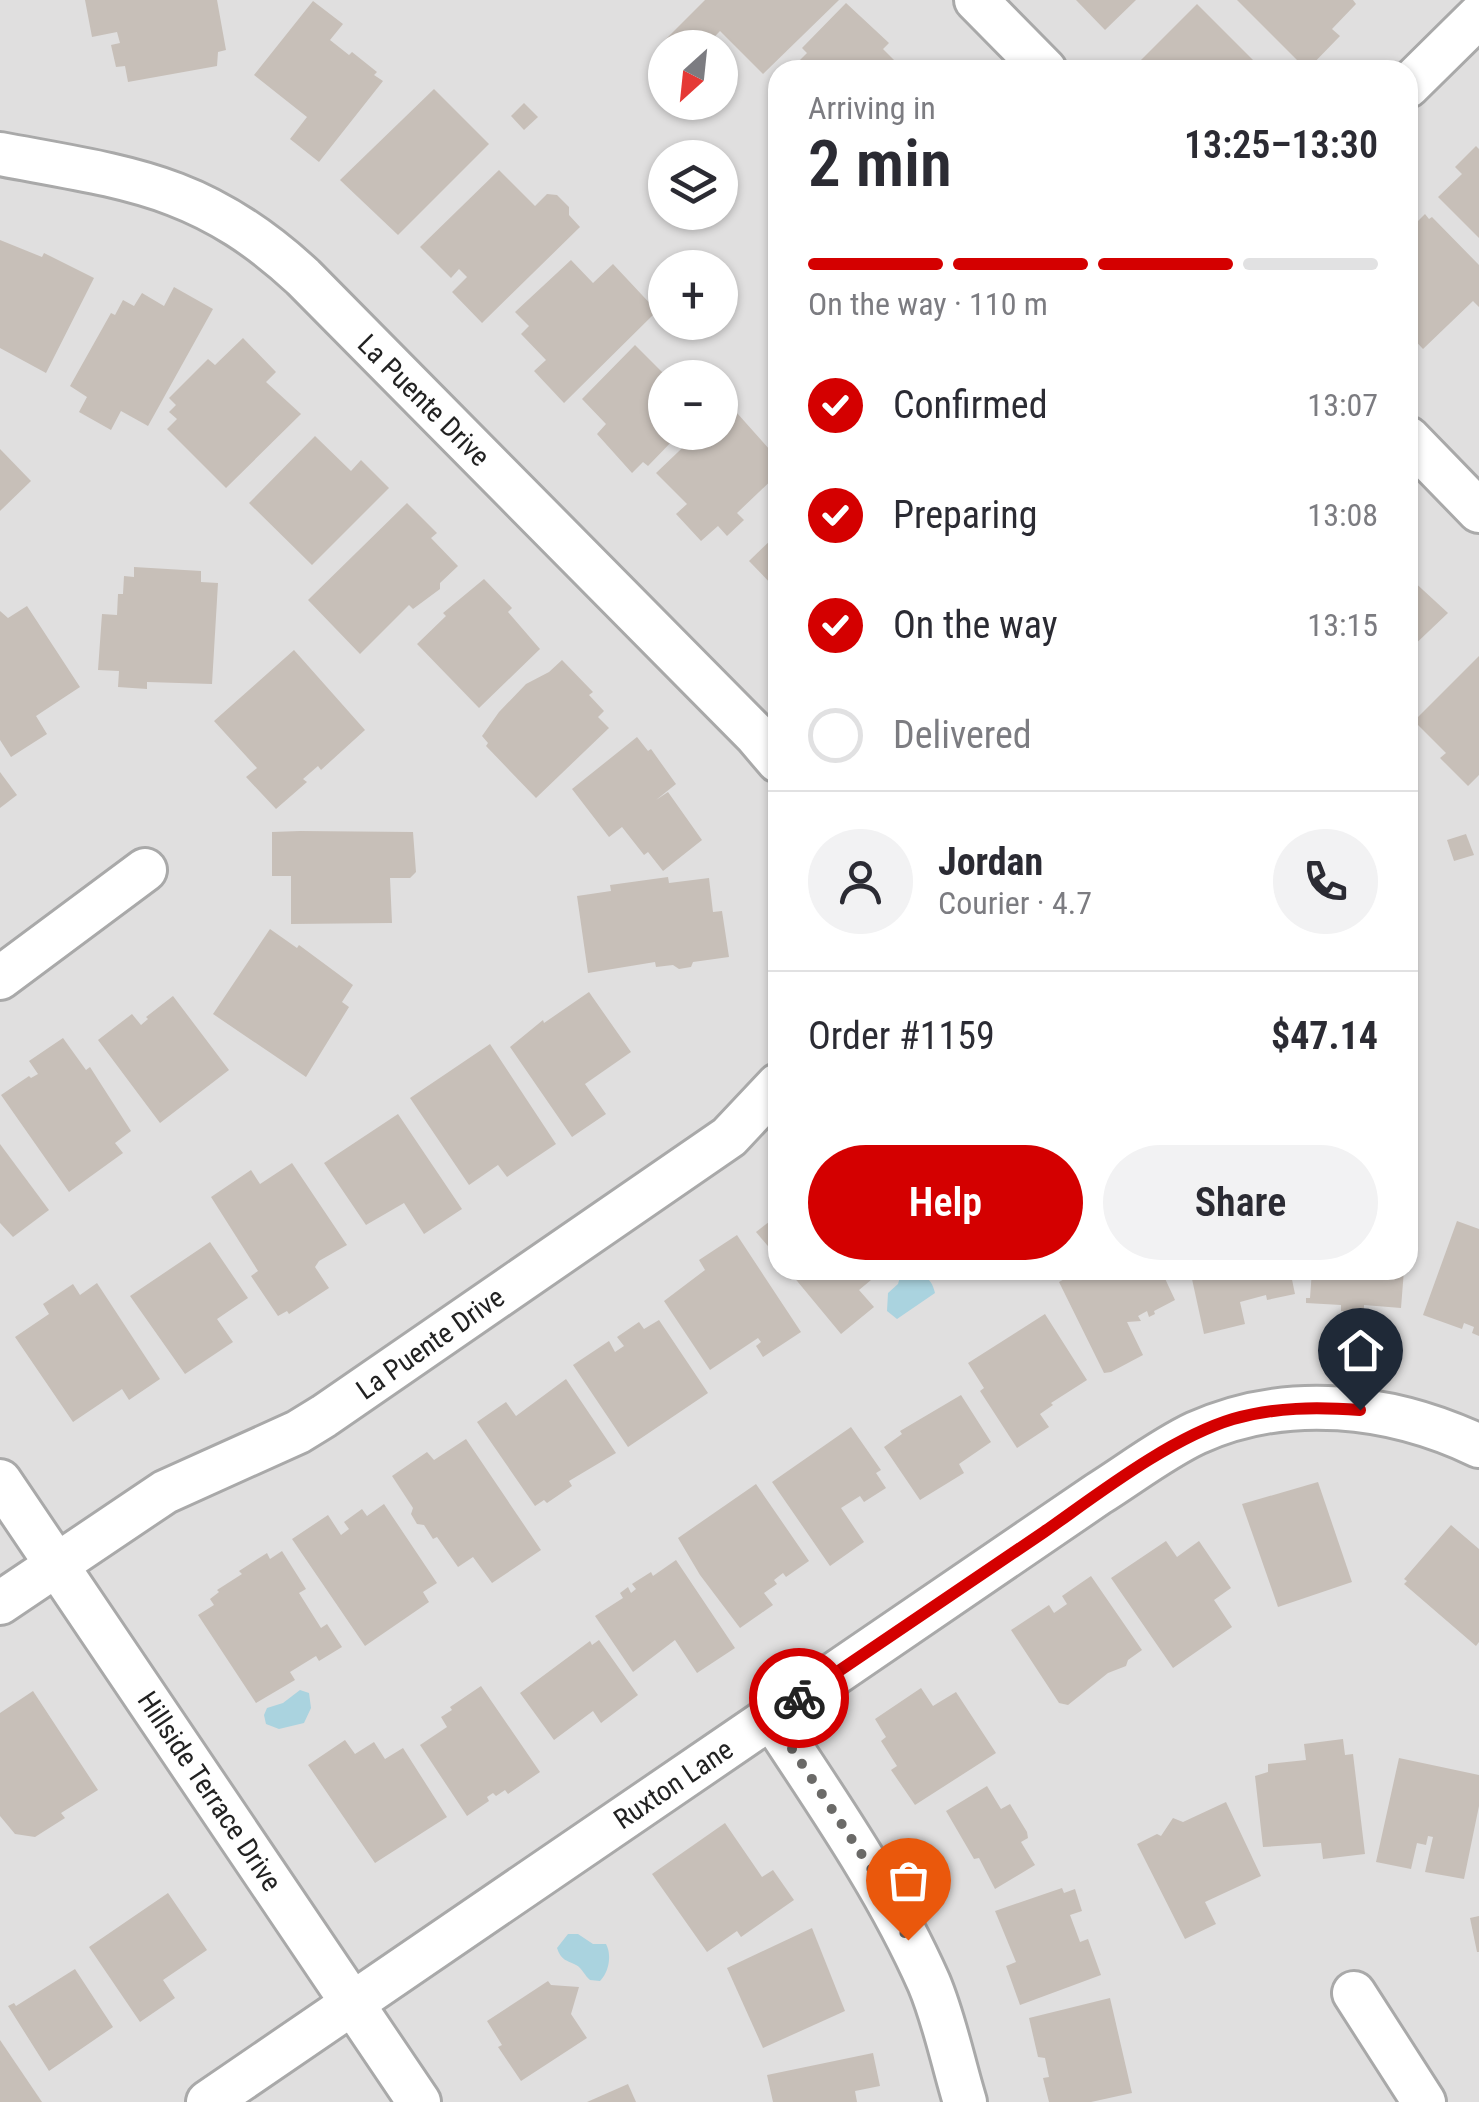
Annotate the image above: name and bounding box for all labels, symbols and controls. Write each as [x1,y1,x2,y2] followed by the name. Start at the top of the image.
[648,30,738,120] north arrow
[648,30,738,450] map controls
[808,89,936,127] text: Arriving in
[1184,123,1378,167] text: 13:25–13:30
[808,126,952,202] text: 2 min
[648,140,738,230] button: layers
[648,250,738,340] button: +
[808,285,1048,323] text: On the way · 110 m
[351,328,496,473] street label: La Puente Drive
[648,360,738,450] button: −
[808,378,863,433] icon: check
[893,383,1048,427] text: Confirmed
[1307,386,1378,424] text: 13:07
[808,488,863,543] icon: check
[893,493,1038,537] text: Preparing
[1307,496,1378,534] text: 13:08
[808,598,863,653] icon: check
[893,603,1058,647] text: On the way
[1307,606,1378,644] text: 13:15
[893,713,1032,757] text: Delivered
[808,829,913,934] button: person
[1273,829,1378,934] button: phone
[938,840,1043,884] text: Jordan
[938,884,1092,922] text: Courier · 4.7
[808,1014,995,1058] text: Order #1159
[1271,1014,1378,1058] text: $47.14
[808,1145,1083,1260] button: Help
[1103,1145,1378,1260] button: Share
[350,1280,510,1406] street label: La Puente Drive
[1318,1308,1403,1411] pin
[1333,1323,1388,1378] icon: home
[749,1648,849,1748] courier
[772,1671,827,1726] icon: bike
[131,1685,289,1897] street label: Hillside Terrace Drive
[608,1733,739,1836] street label: Ruxton Lane
[866,1838,951,1941] pin
[881,1853,936,1908] icon: bag

